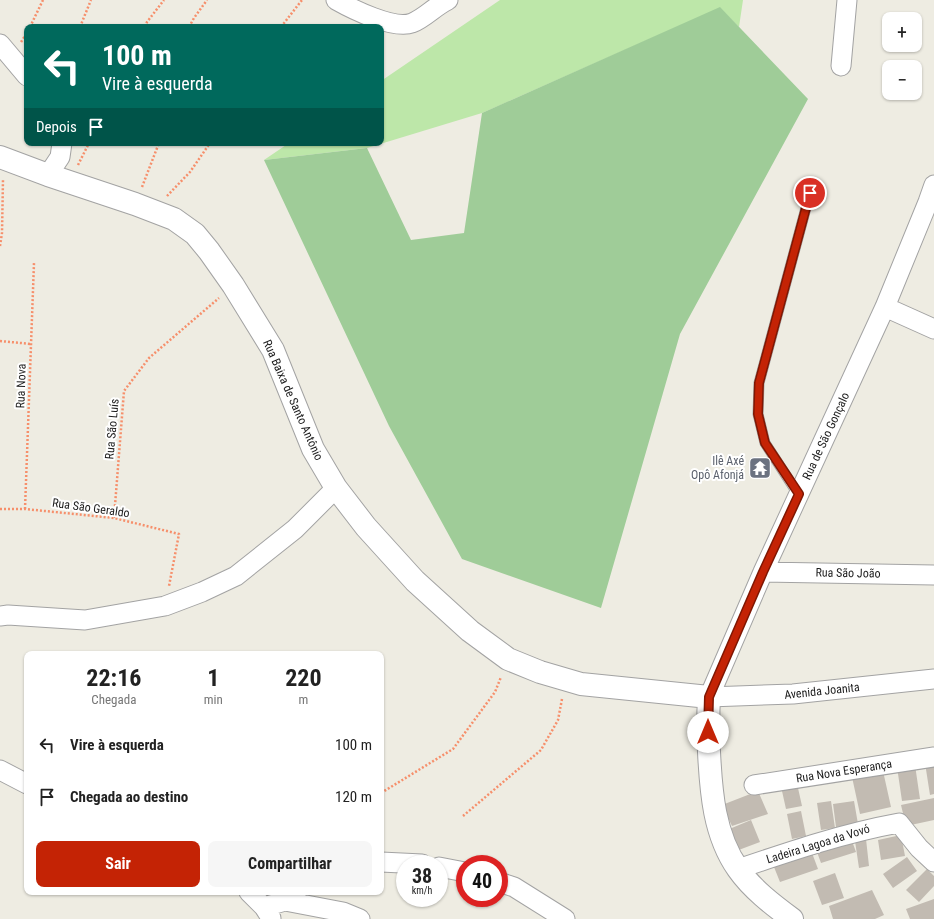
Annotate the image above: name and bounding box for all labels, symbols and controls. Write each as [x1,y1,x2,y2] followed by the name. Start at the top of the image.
[882,12,922,100] map controls
[882,12,922,52] button: +
[102,39,172,72] text: 100 m
[36,40,88,92] icon: left
[882,60,922,100] button: −
[102,73,213,94] text: Vire à esquerda
[85,116,107,138] icon: arrive
[36,118,77,136] text: Depois
[793,176,827,210] pin
[799,182,821,204] icon: arrive
[260,337,326,463] street label: Rua Baixa de Santo Antônio
[13,363,29,409] street label: Rua Nova
[800,390,852,482] street label: Rua de São Gonçalo
[102,398,122,460] street label: Rua São Luís
[691,454,744,482] place label: Ilê Axé Opô Afonjá
[747,455,773,481] temple icon: Ilê Axé Opô Afonjá
[51,496,131,520] street label: Rua São Geraldo
[815,565,881,581] street label: Rua São João
[86,664,141,692] text: 22:16
[207,664,219,692] text: 1
[285,664,322,692] text: 220
[784,680,861,702] street label: Avenida Joanita
[91,692,136,707] text: Chegada
[204,692,223,707] text: min
[299,692,308,707] text: m
[687,711,729,753] position arrow
[36,734,58,756] icon: left
[70,736,164,754] text: Vire à esquerda
[335,736,372,754] text: 100 m
[795,756,893,785] street label: Rua Nova Esperança
[36,786,58,808] icon: arrive
[70,788,188,806] text: Chegada ao destino
[335,788,372,806] text: 120 m
[765,822,871,866] street label: Ladeira Lagoa da Vovó
[36,841,200,887] button: Sair
[208,841,372,887] button: Compartilhar
[456,855,508,907] speed limit sign: 40
[412,864,432,888] text: 38
[412,885,432,896] text: km/h

